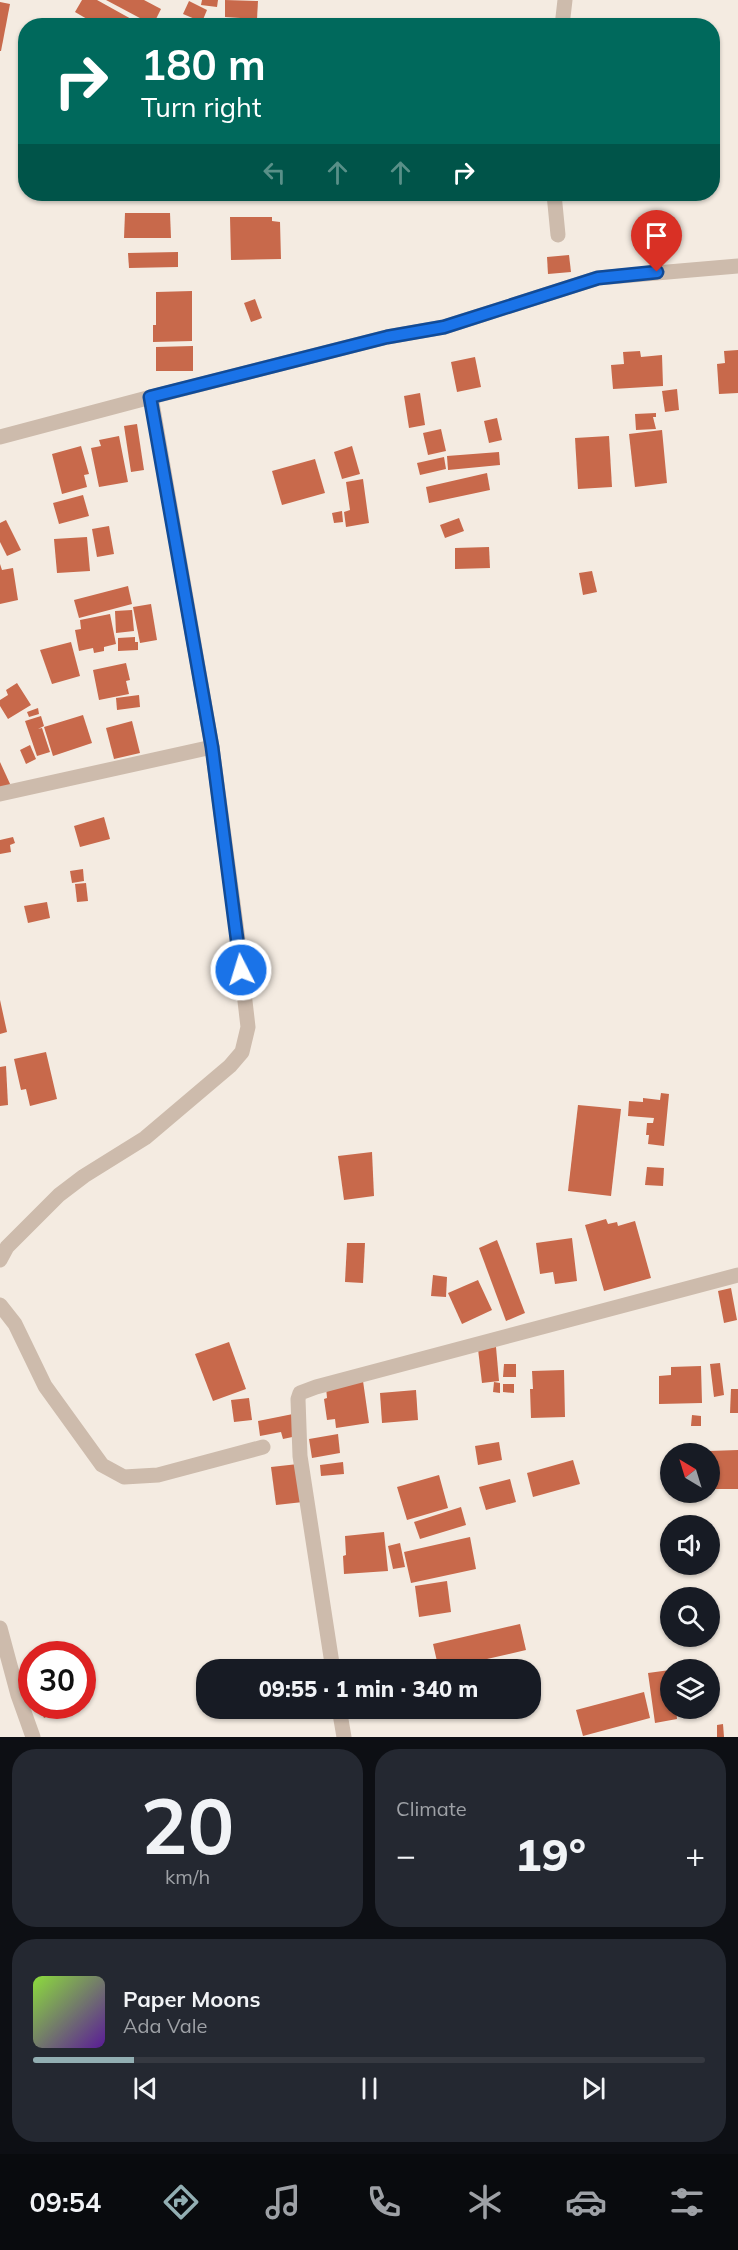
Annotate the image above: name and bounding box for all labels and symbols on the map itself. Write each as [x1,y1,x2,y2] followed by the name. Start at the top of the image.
[631,210,682,272] pin
[209,938,273,1002] position arrow
[660,1443,720,1503] north arrow
[18,1641,96,1719] speed limit sign: 30

